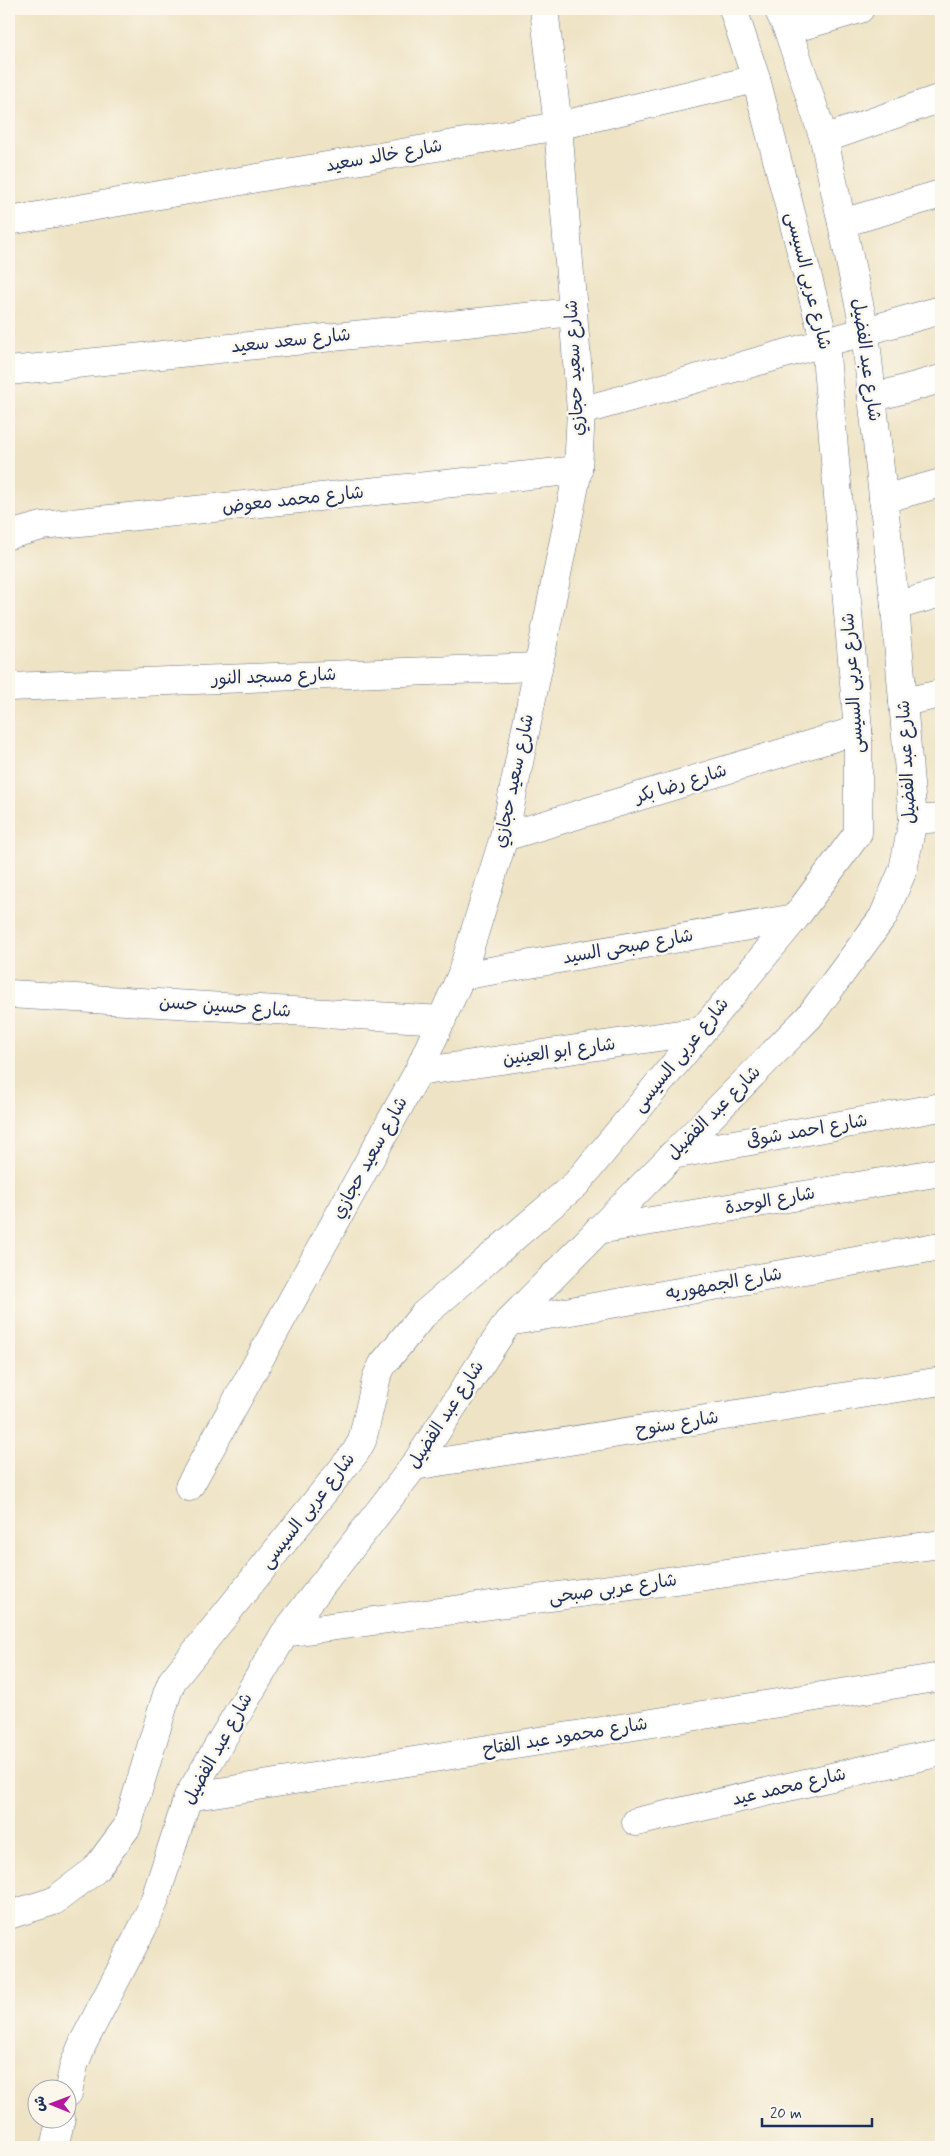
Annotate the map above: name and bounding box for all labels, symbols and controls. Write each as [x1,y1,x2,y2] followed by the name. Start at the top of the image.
[324,134,444,178] street label: شارع خالد سعيد
[779,210,837,352] street label: شارع عربى السيسى
[845,297,887,423] street label: شارع عبد الفضيل
[559,299,591,437] street label: شارع سعيد حجازي
[230,323,352,359] street label: شارع سعد سعيد
[221,481,365,519] street label: شارع محمد معوض
[836,612,870,754] street label: شارع عربى السيسى
[209,663,337,691] street label: شارع مسجد النور
[892,699,922,825] street label: شارع عبد الفضيل
[488,712,540,850] street label: شارع سعيد حجازي
[630,759,730,810] street label: شارع رضا بكر
[561,924,695,970] street label: شارع صبحى السيد
[158,990,292,1024] street label: شارع حسين حسن
[627,993,735,1117] street label: شارع عربى السيسى
[501,1032,617,1072] street label: شارع ابو العينين
[662,1061,766,1165] street label: شارع عبد الفضيل
[326,1093,414,1223] street label: شارع سعيد حجازي
[744,1108,869,1153] street label: شارع احمد شوقى
[723,1181,817,1221] street label: شارع الوحدة
[664,1262,784,1306] street label: شارع الجمهوريه
[402,1356,490,1474] street label: شارع عبد الفضيل
[634,1406,720,1442] street label: شارع سنوح
[255,1448,361,1574] street label: شارع عربى السيسى
[547,1568,679,1610] street label: شارع عربى صبحى
[177,1689,259,1809] street label: شارع عبد الفضيل
[481,1712,649,1762] street label: شارع محمود عبد الفتاح
[730,1762,848,1812] street label: شارع محمد عيد
[28,2078,78,2128] north arrow
[31,2096,49,2112] text: ش
[762,2096,872,2128] scale bar
[770,2104,802,2124] text: 20 m

